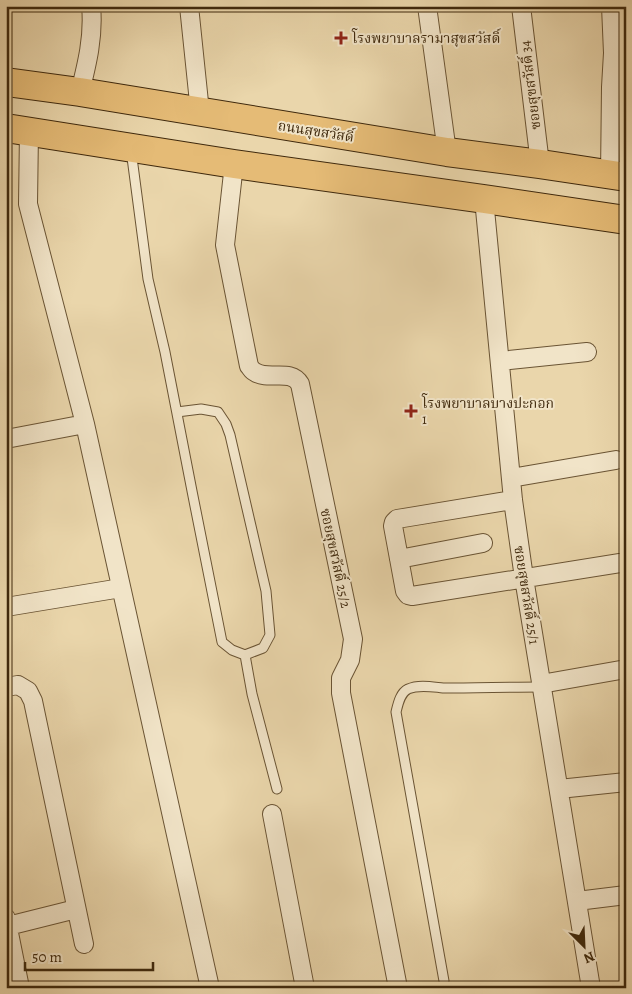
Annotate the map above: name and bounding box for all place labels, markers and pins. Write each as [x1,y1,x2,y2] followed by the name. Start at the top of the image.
[351,28,501,48] place label: โรงพยาบาลรามาสุขสวัสดิ์
[334,31,348,45] marker: โรงพยาบาลรามาสุขสวัสดิ์
[421,393,554,429] place label: โรงพยาบาลบางปะกอก 1
[404,404,418,418] marker: โรงพยาบาลบางปะกอก 1

